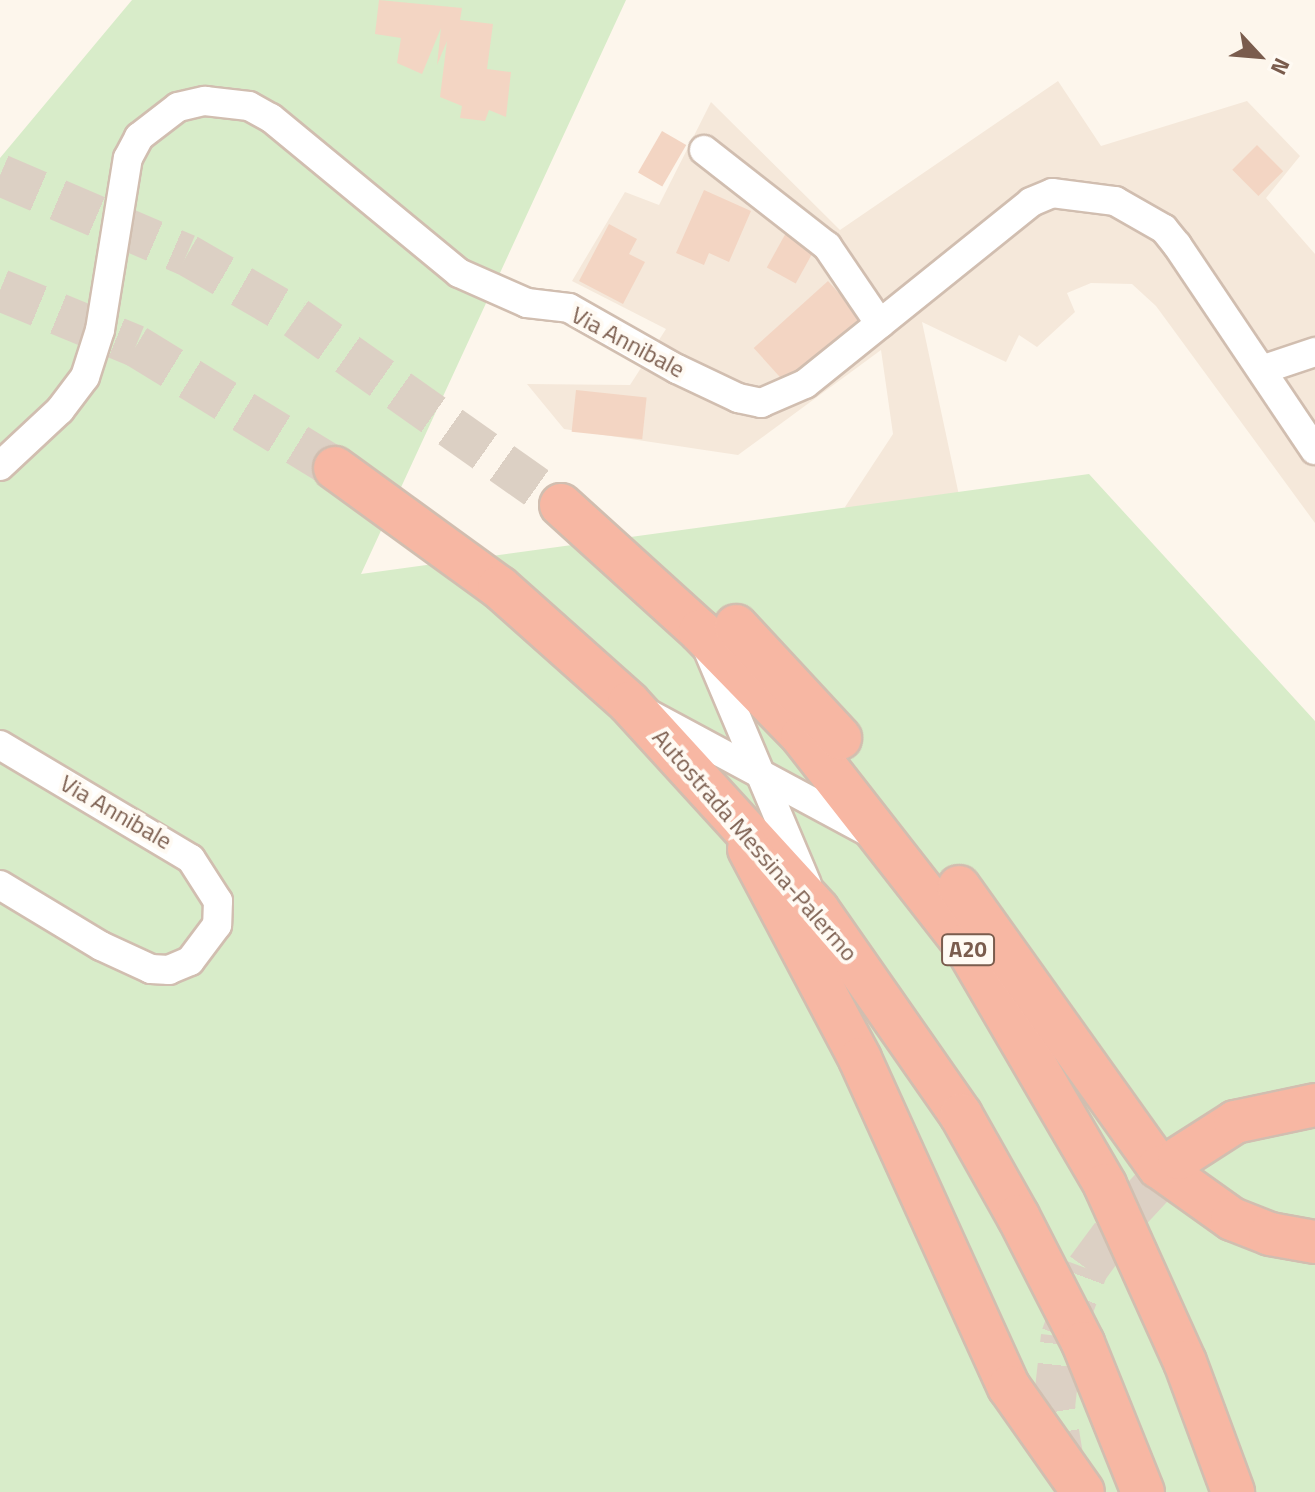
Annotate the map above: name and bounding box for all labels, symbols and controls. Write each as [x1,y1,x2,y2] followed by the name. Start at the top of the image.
[1219,16,1299,96] north arrow
[1262,52,1299,81] text: N
[566,300,690,384] street label: Via Annibale
[646,723,864,967] street label: Autostrada Messina-Palermo
[55,768,177,856] street label: Via Annibale
[940,932,996,968] road number: A20

